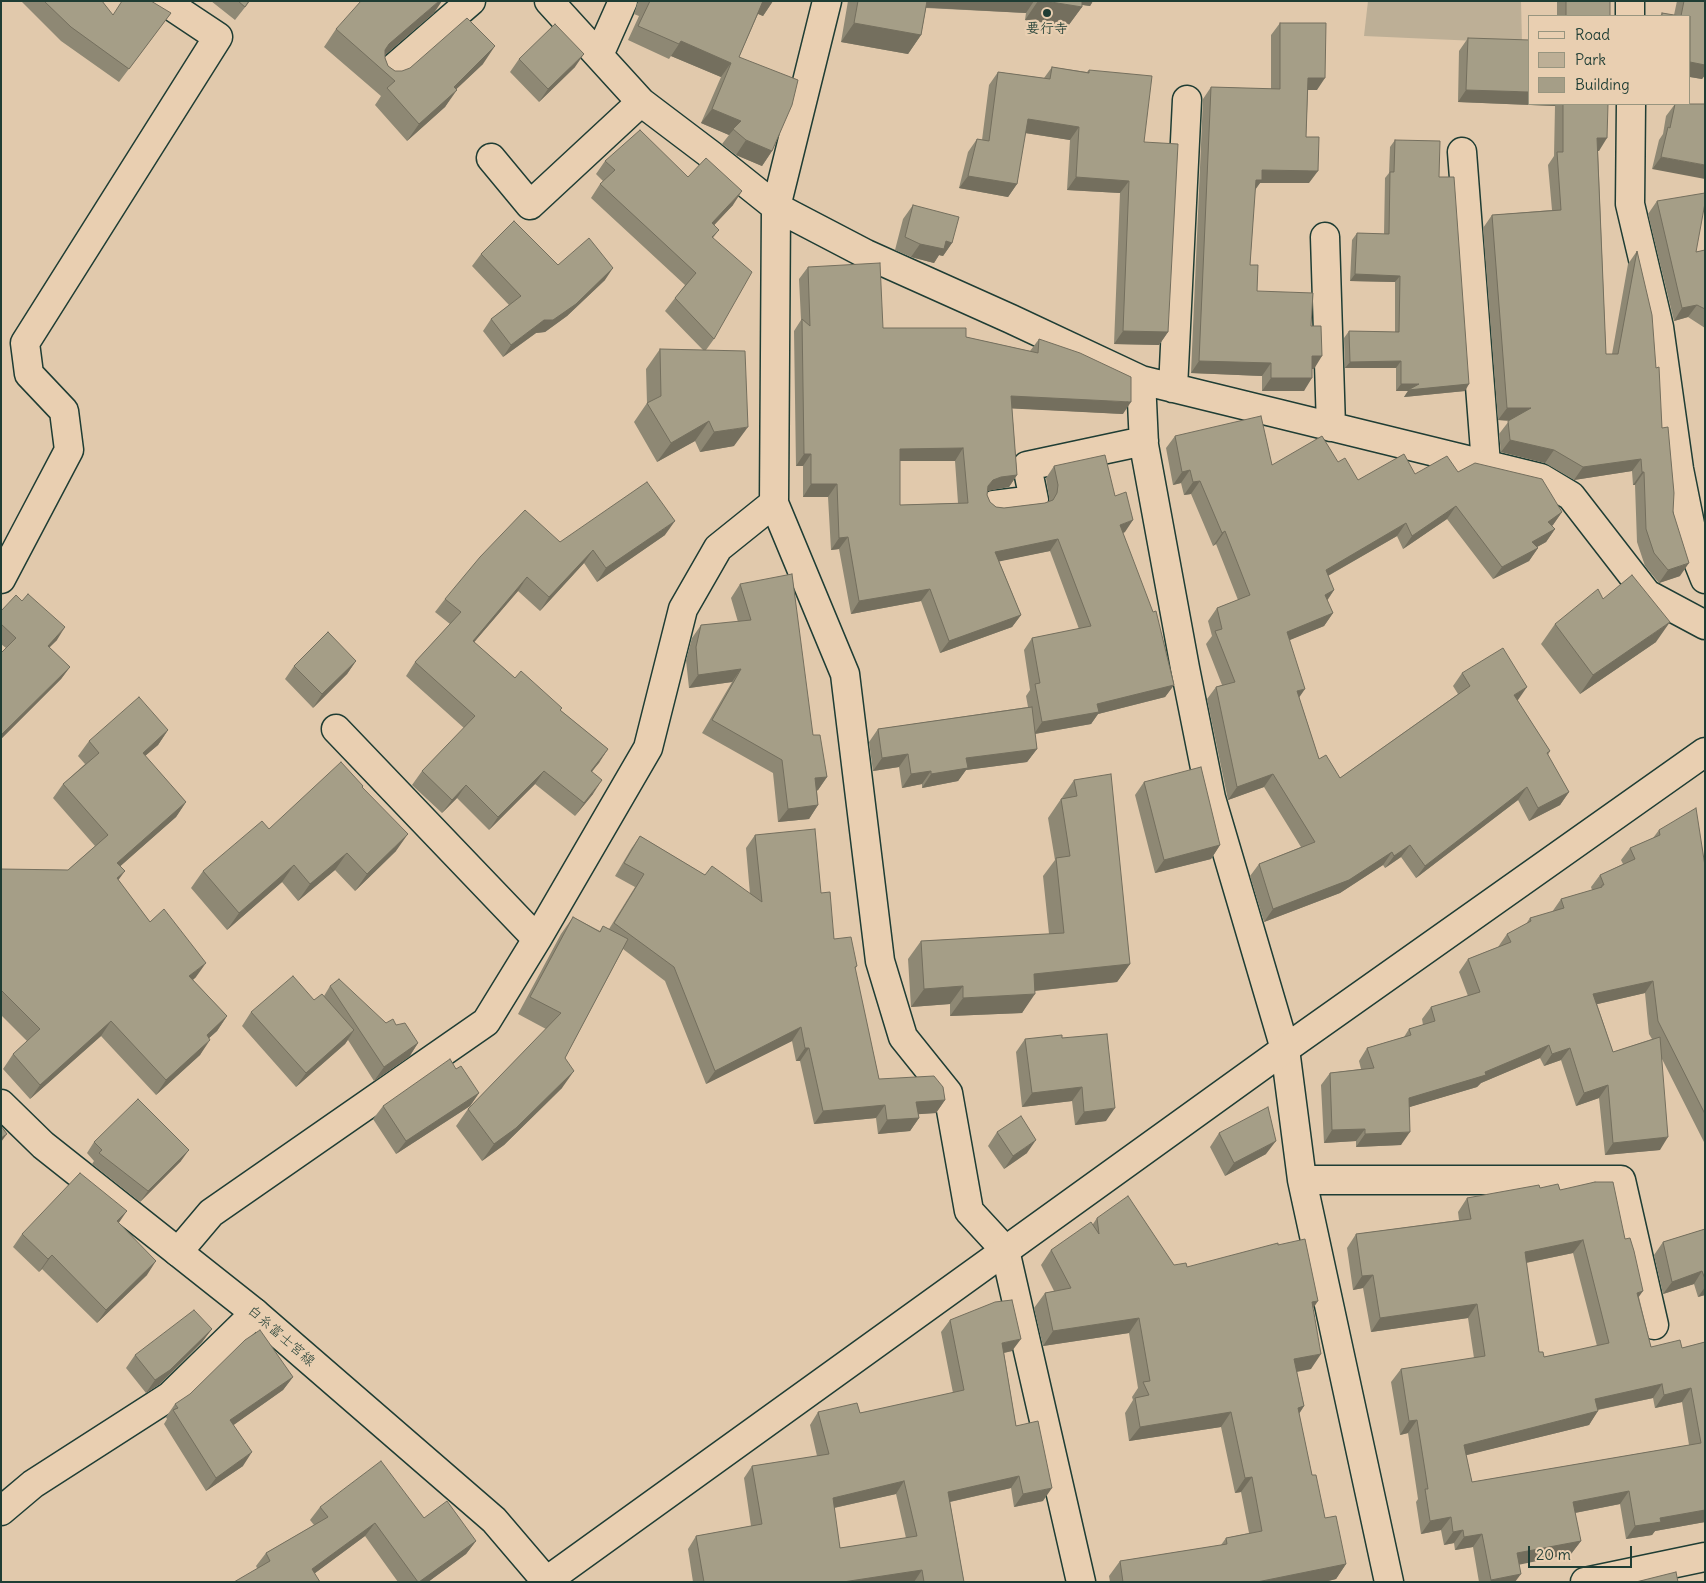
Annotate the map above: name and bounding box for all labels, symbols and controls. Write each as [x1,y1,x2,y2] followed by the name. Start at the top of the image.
[1041,7,1053,19] marker: 要行寺
[1528,15,1691,105] legend
[1026,21,1068,37] place label: 要行寺
[1575,25,1610,44] text: Road
[1575,50,1606,69] text: Park
[1575,75,1630,94] text: Building
[244,1302,318,1370] street label: 白糸富士宮線
[1531,1536,1635,1568] scale bar
[1536,1545,1571,1564] text: 20 m

